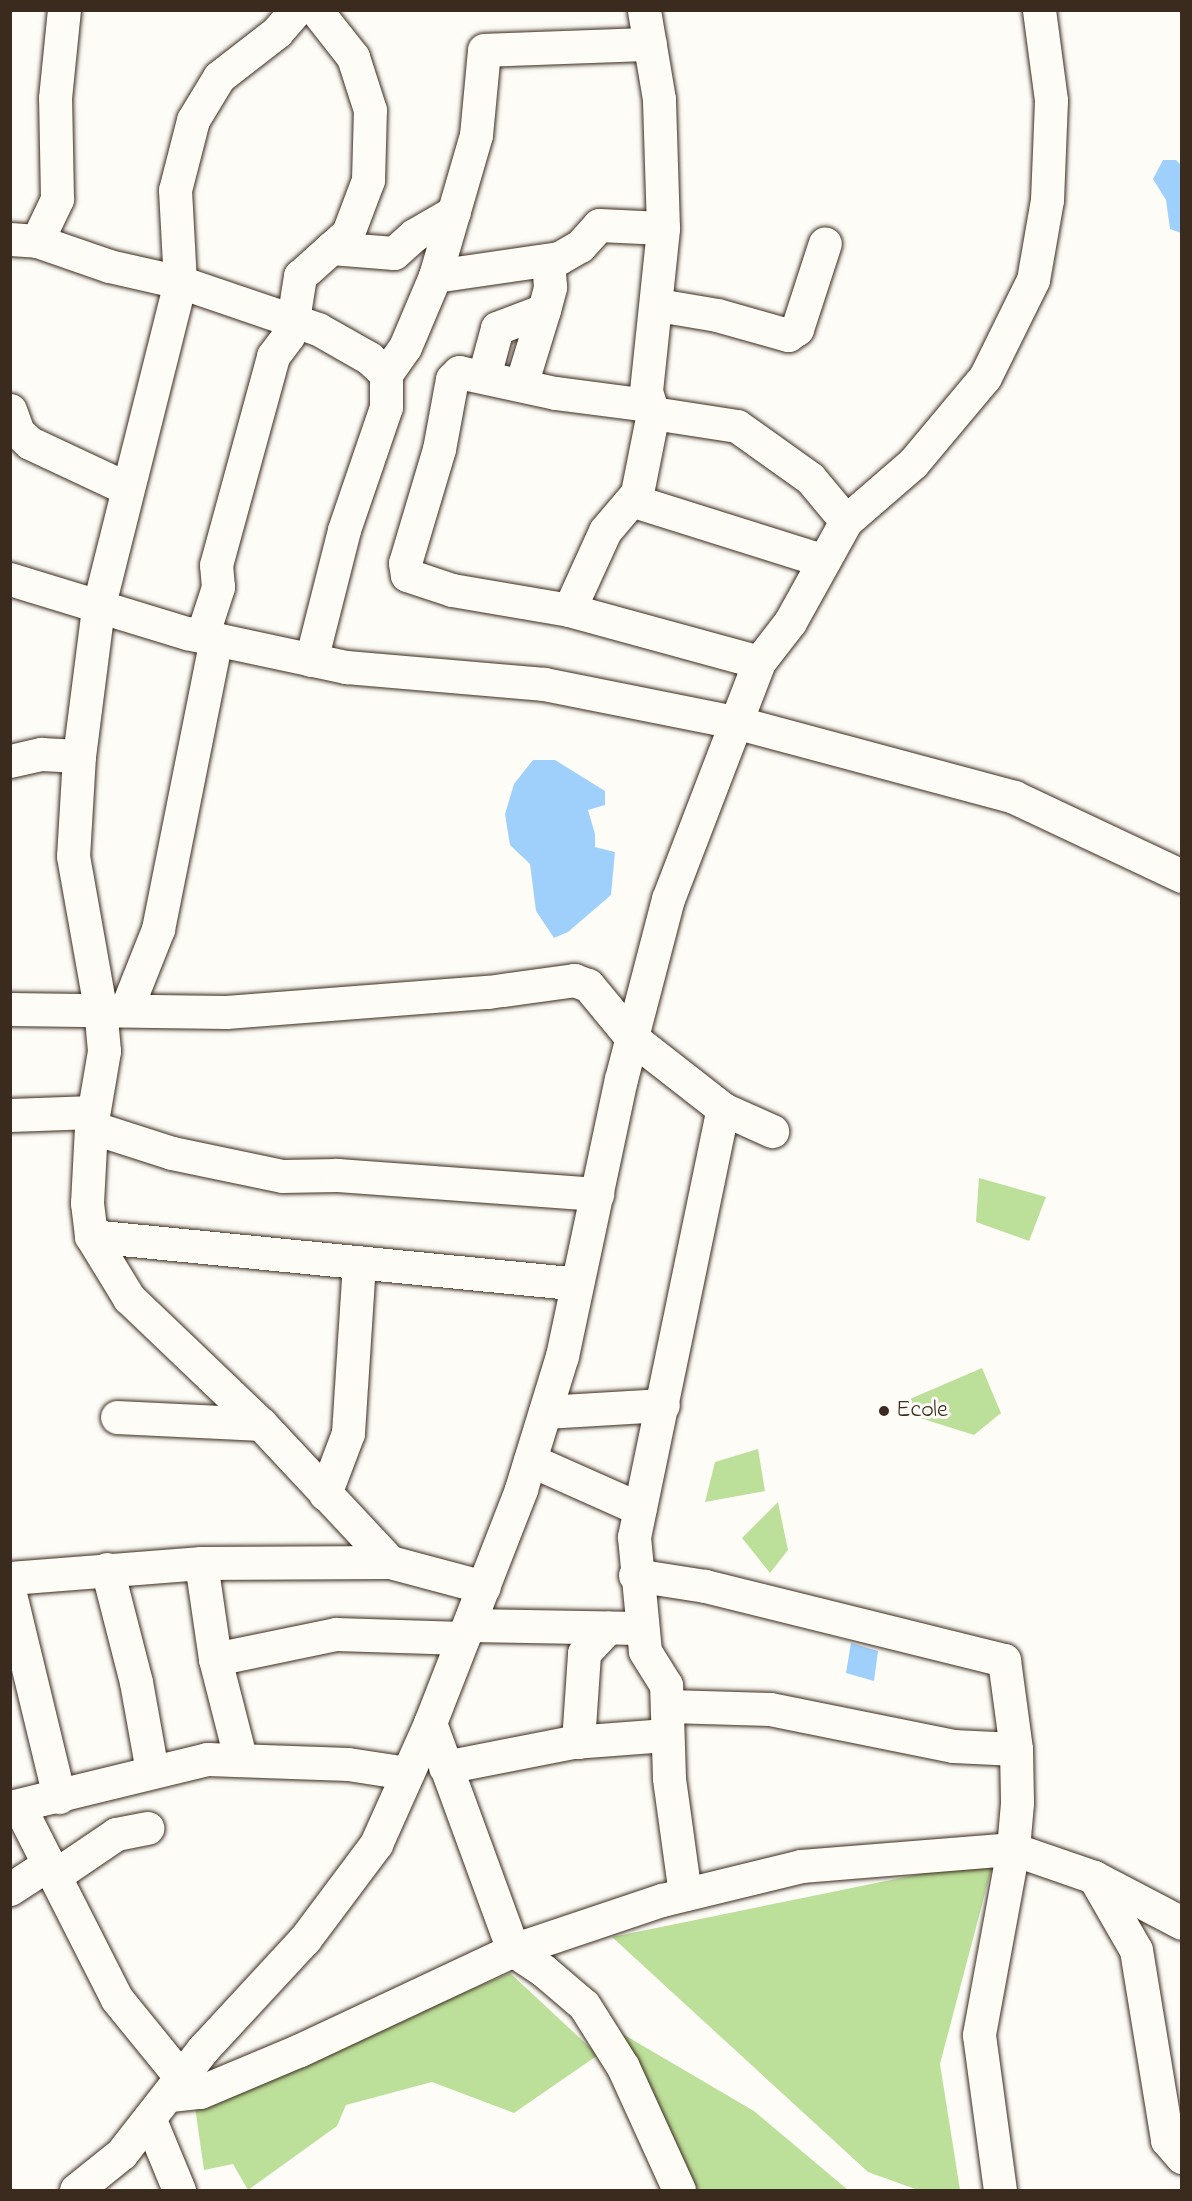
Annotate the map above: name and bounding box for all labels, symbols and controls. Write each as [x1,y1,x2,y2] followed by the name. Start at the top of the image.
[896,1397,948,1425] place label: Ecole
[877,1404,891,1418] marker: Ecole

